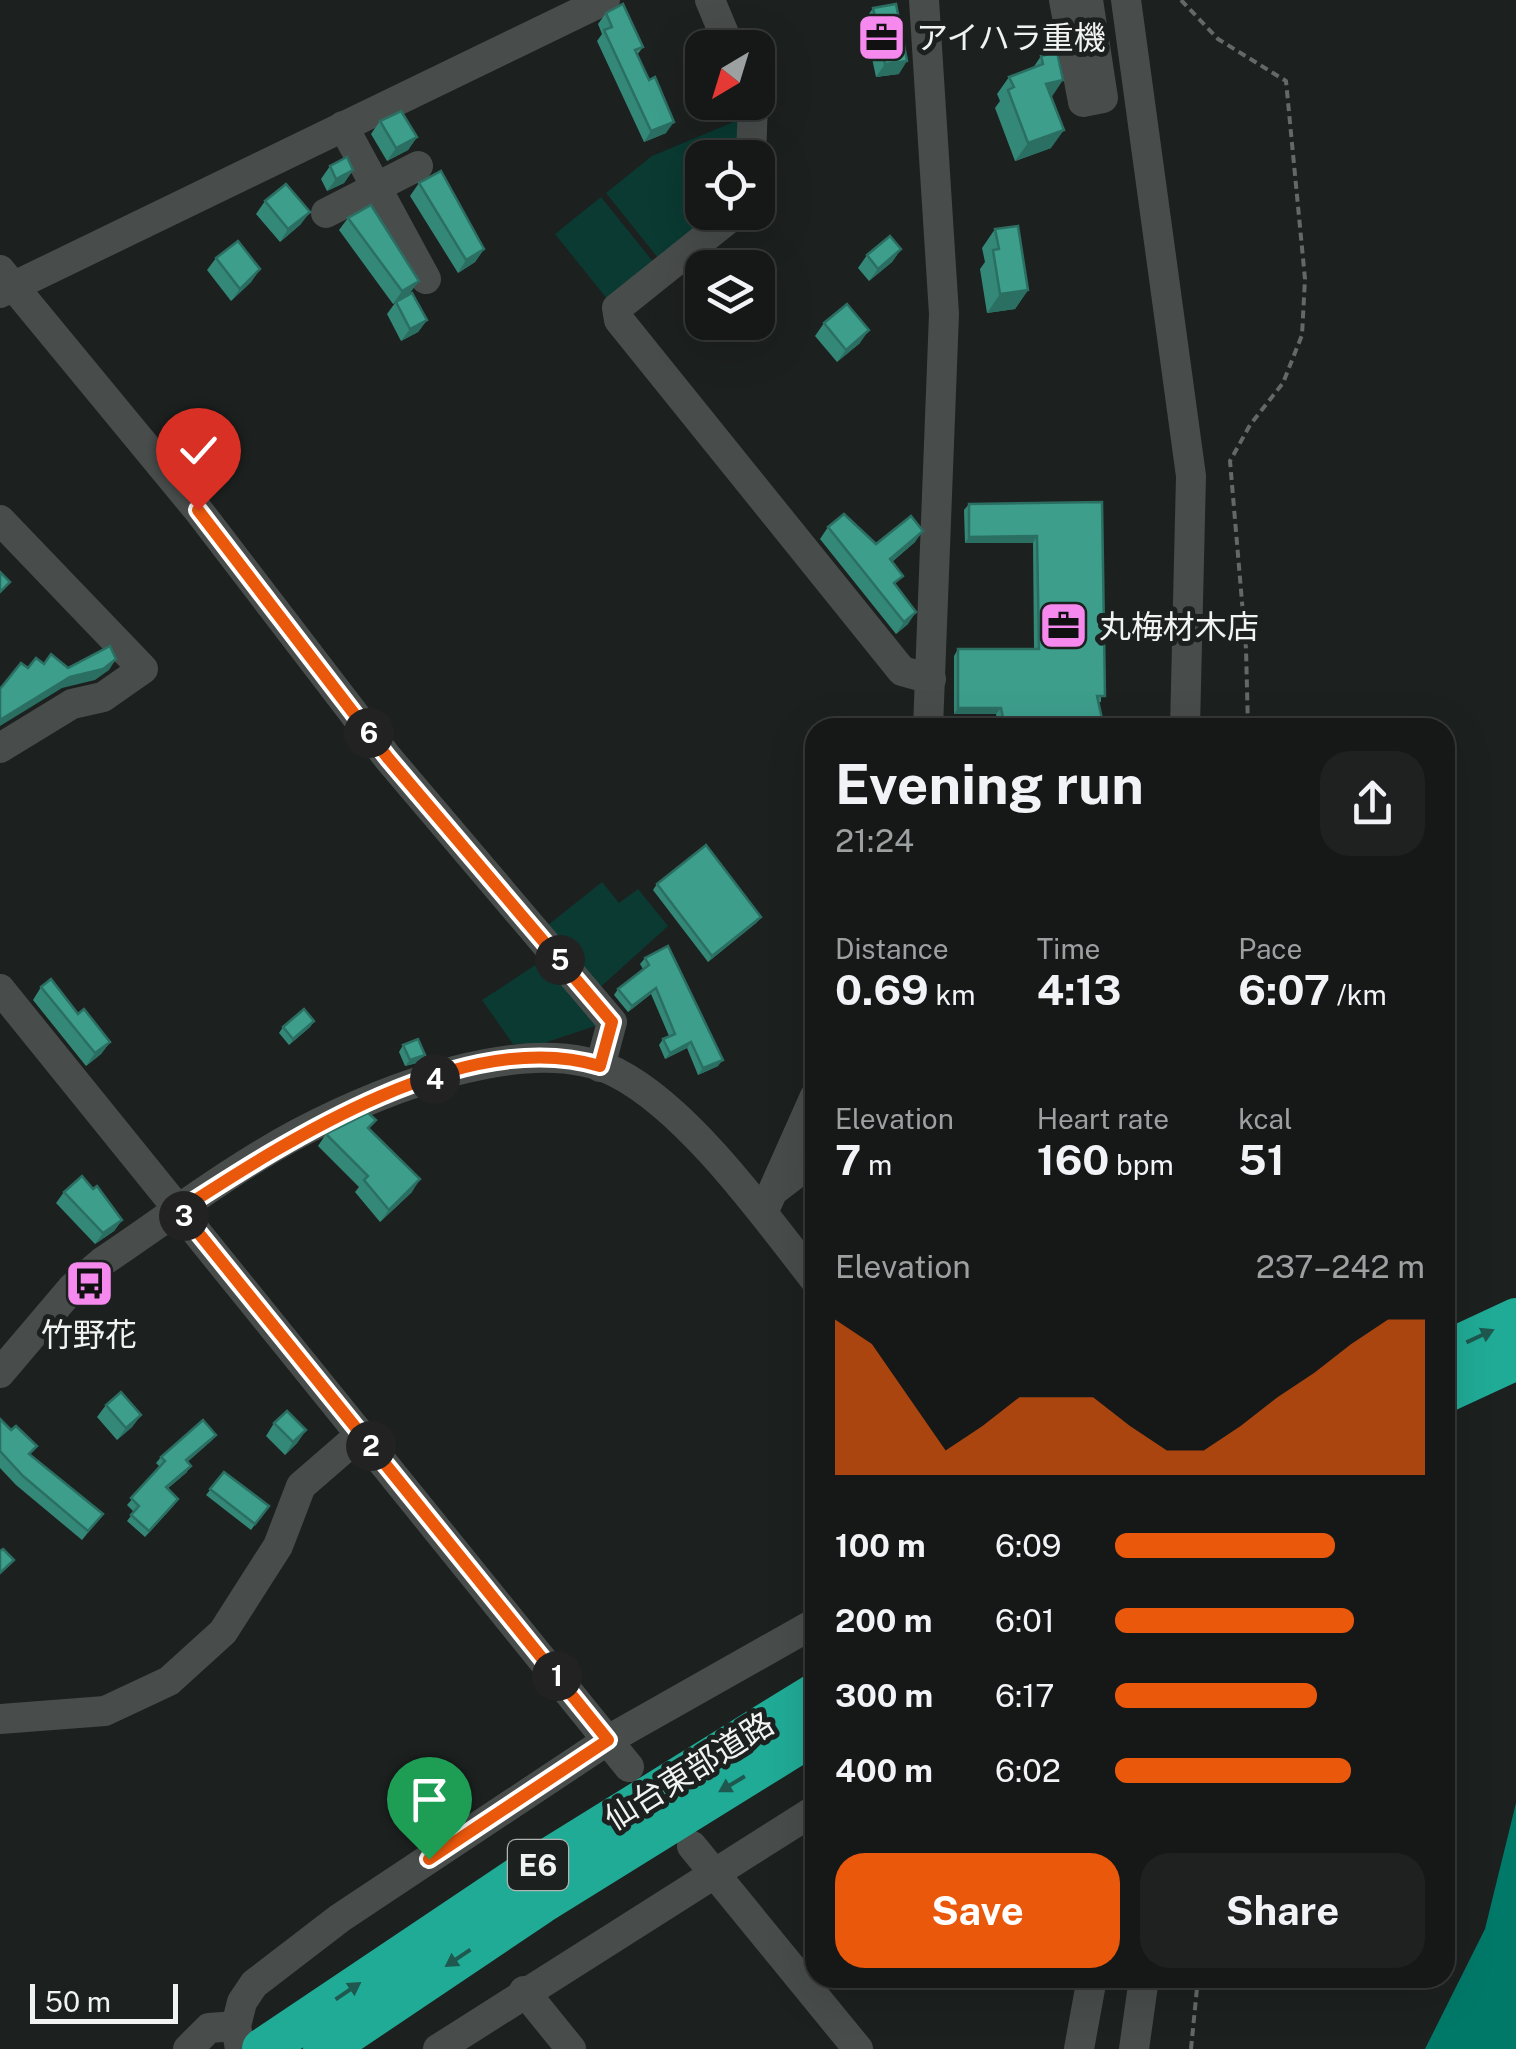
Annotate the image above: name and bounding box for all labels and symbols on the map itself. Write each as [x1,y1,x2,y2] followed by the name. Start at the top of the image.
[855,11,907,63] office icon: アイハラ重機
[916,19,1106,56] place label: アイハラ重機
[685,30,775,120] north arrow
[156,408,241,511] pin
[1038,600,1090,652] office icon: 丸梅材木店
[1099,608,1259,645] place label: 丸梅材木店
[344,708,394,758] pin: 6
[535,935,585,985] pin: 5
[410,1054,460,1104] pin: 4
[159,1191,209,1241] pin: 3
[63,1258,115,1310] bus stop icon: 竹野花
[41,1316,137,1353] place label: 竹野花
[1466,1327,1495,1344] one-way arrow
[346,1421,396,1471] pin: 2
[532,1651,582,1701] pin: 1
[598,1704,780,1838] street label: 仙台東部道路
[387,1757,472,1860] pin
[718,1774,746,1792] one-way arrow
[508,1840,568,1890] road number: E6
[444,1948,471,1967] one-way arrow
[30,1979,178,2024] scale bar
[335,1982,362,2001] one-way arrow

